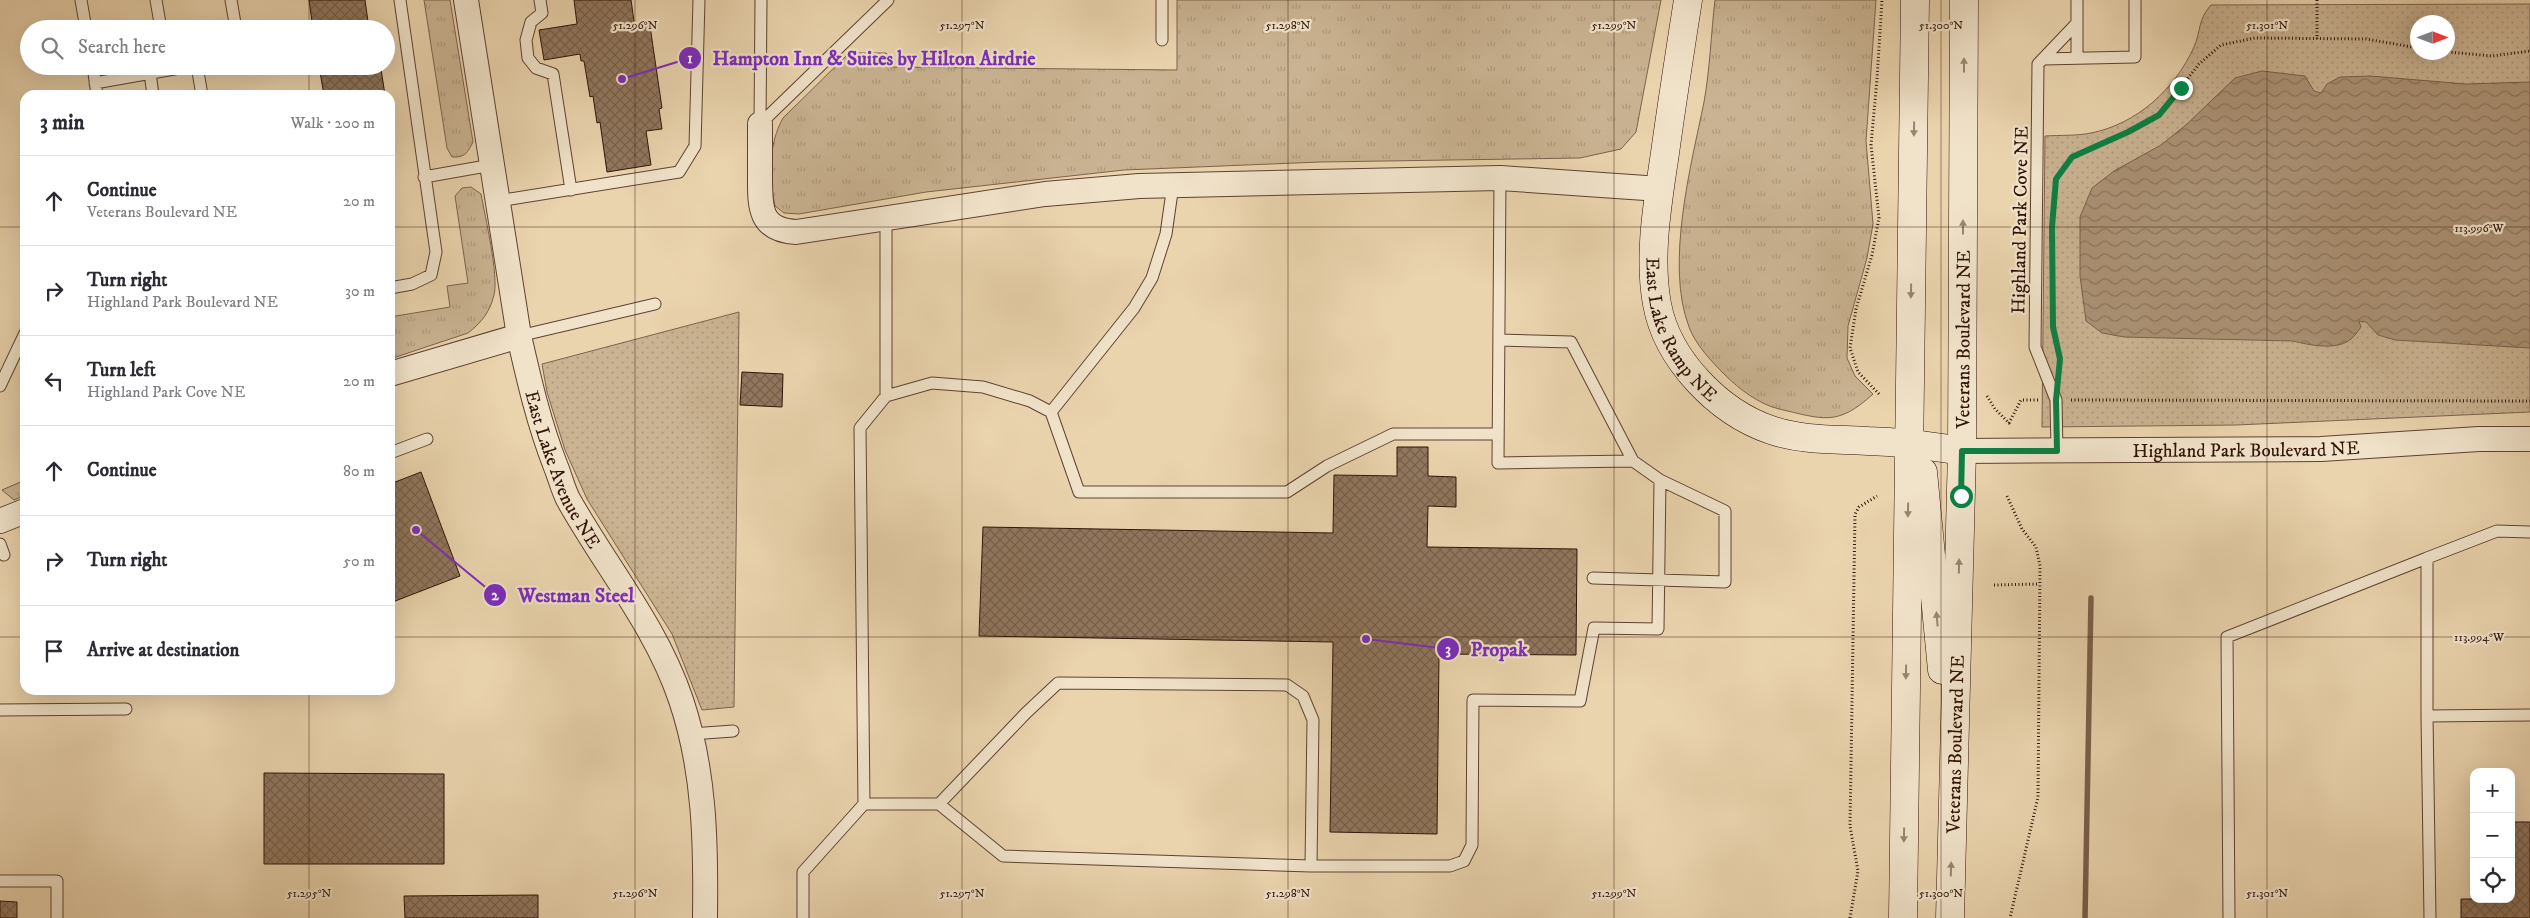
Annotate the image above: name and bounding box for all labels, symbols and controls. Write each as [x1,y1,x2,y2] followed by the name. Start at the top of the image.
[2410,15,2455,60] north arrow
[612,18,658,33] text: 51.296°N
[939,18,985,33] text: 51.297°N
[1266,18,1311,33] text: 51.298°N
[1592,18,1637,33] text: 51.299°N
[1919,18,1963,33] text: 51.300°N
[2246,18,2288,33] text: 51.301°N
[20,20,395,75] search box
[38,34,66,62] icon: search
[78,36,166,59] text: Search here
[677,40,1045,75] callout: Hampton Inn & Suites by Hilton Airdrie
[712,47,1036,72] text: Hampton Inn & Suites by Hilton Airdrie
[687,49,693,68] text: 1
[1960,56,1968,72] one-way arrow
[2170,77,2193,100] route end
[40,110,85,136] text: 3 min
[291,113,375,133] text: Walk · 200 m
[1910,121,1918,137] one-way arrow
[2007,126,2034,314] street label: Highland Park Cove NE
[87,179,157,202] text: Continue
[40,187,68,215] icon: ahead
[343,191,375,211] text: 20 m
[87,202,237,222] text: Veterans Boulevard NE
[1959,219,1967,235] one-way arrow
[2454,221,2505,236] text: 113.996°W
[1952,250,1976,429] street label: Veterans Boulevard NE
[1640,257,1722,407] street label: East Lake Ramp NE
[87,269,167,292] text: Turn right
[40,277,68,305] icon: right
[345,281,375,301] text: 30 m
[1907,283,1915,299] one-way arrow
[87,292,278,312] text: Highland Park Boulevard NE
[87,359,156,382] text: Turn left
[40,367,68,395] icon: left
[343,371,375,391] text: 20 m
[87,382,245,402] text: Highland Park Cove NE
[519,388,605,553] street label: East Lake Avenue NE
[2132,437,2360,463] street label: Highland Park Boulevard NE
[40,457,68,485] icon: ahead
[87,459,157,482] text: Continue
[343,461,375,481] text: 80 m
[1950,485,1973,508] route start
[1904,502,1912,518] one-way arrow
[40,547,68,575] icon: right
[87,549,167,572] text: Turn right
[343,551,375,571] text: 50 m
[1955,558,1963,574] one-way arrow
[482,578,644,613] callout: Westman Steel
[517,584,635,609] text: Westman Steel
[491,586,499,605] text: 2
[1933,611,1941,627] one-way arrow
[2454,630,2505,645] text: 113.994°W
[1436,632,1538,667] callout: Propak
[40,637,68,665] icon: arrive
[1470,638,1529,663] text: Propak
[87,639,239,662] text: Arrive at destination
[1445,640,1451,659] text: 3
[1942,655,1970,835] street label: Veterans Boulevard NE
[1902,664,1910,680] one-way arrow
[2470,768,2515,903] map controls
[2470,768,2515,813] button: +
[2470,813,2515,858] button: −
[1900,827,1908,843] one-way arrow
[2470,858,2515,903] button: locate
[1947,861,1955,877] one-way arrow
[287,886,332,901] text: 51.295°N
[612,886,658,901] text: 51.296°N
[939,886,985,901] text: 51.297°N
[1266,886,1311,901] text: 51.298°N
[1592,886,1637,901] text: 51.299°N
[1919,886,1963,901] text: 51.300°N
[2246,886,2288,901] text: 51.301°N

